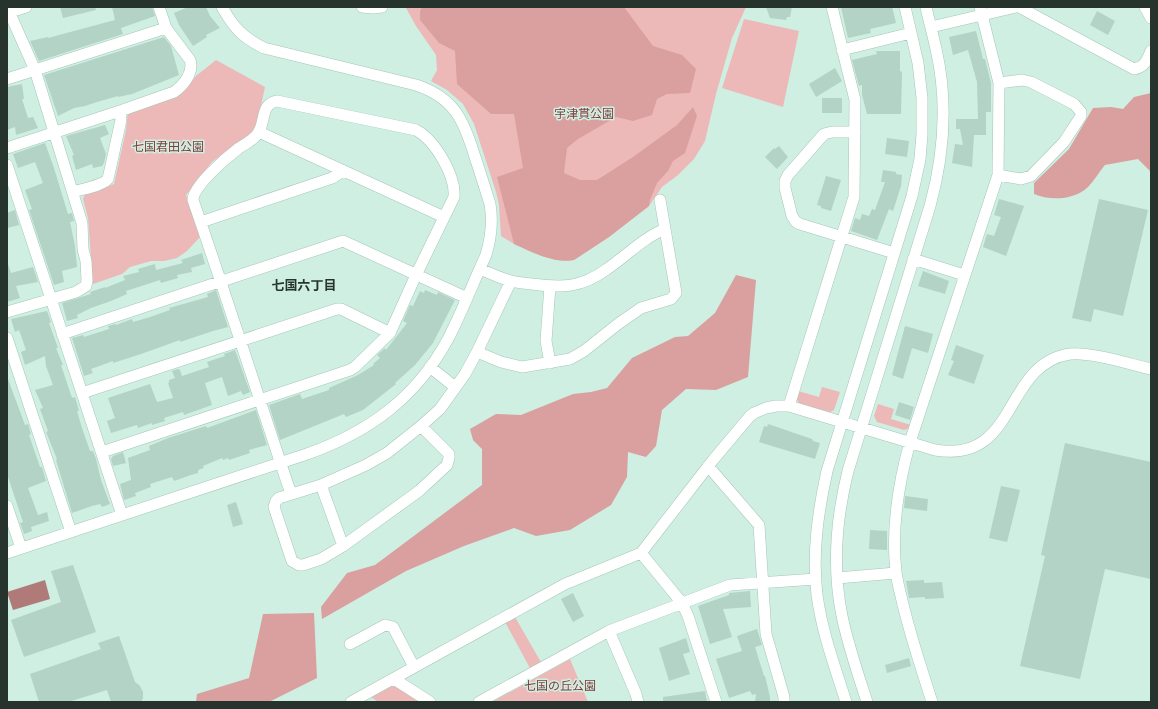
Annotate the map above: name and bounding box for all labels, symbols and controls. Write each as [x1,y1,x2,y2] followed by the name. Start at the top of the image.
[554,106,614,121] park label: 宇津貫公園
[132,139,204,154] park label: 七国君田公園
[271,277,337,293] district label: 七国六丁目
[524,678,596,693] park label: 七国の丘公園

